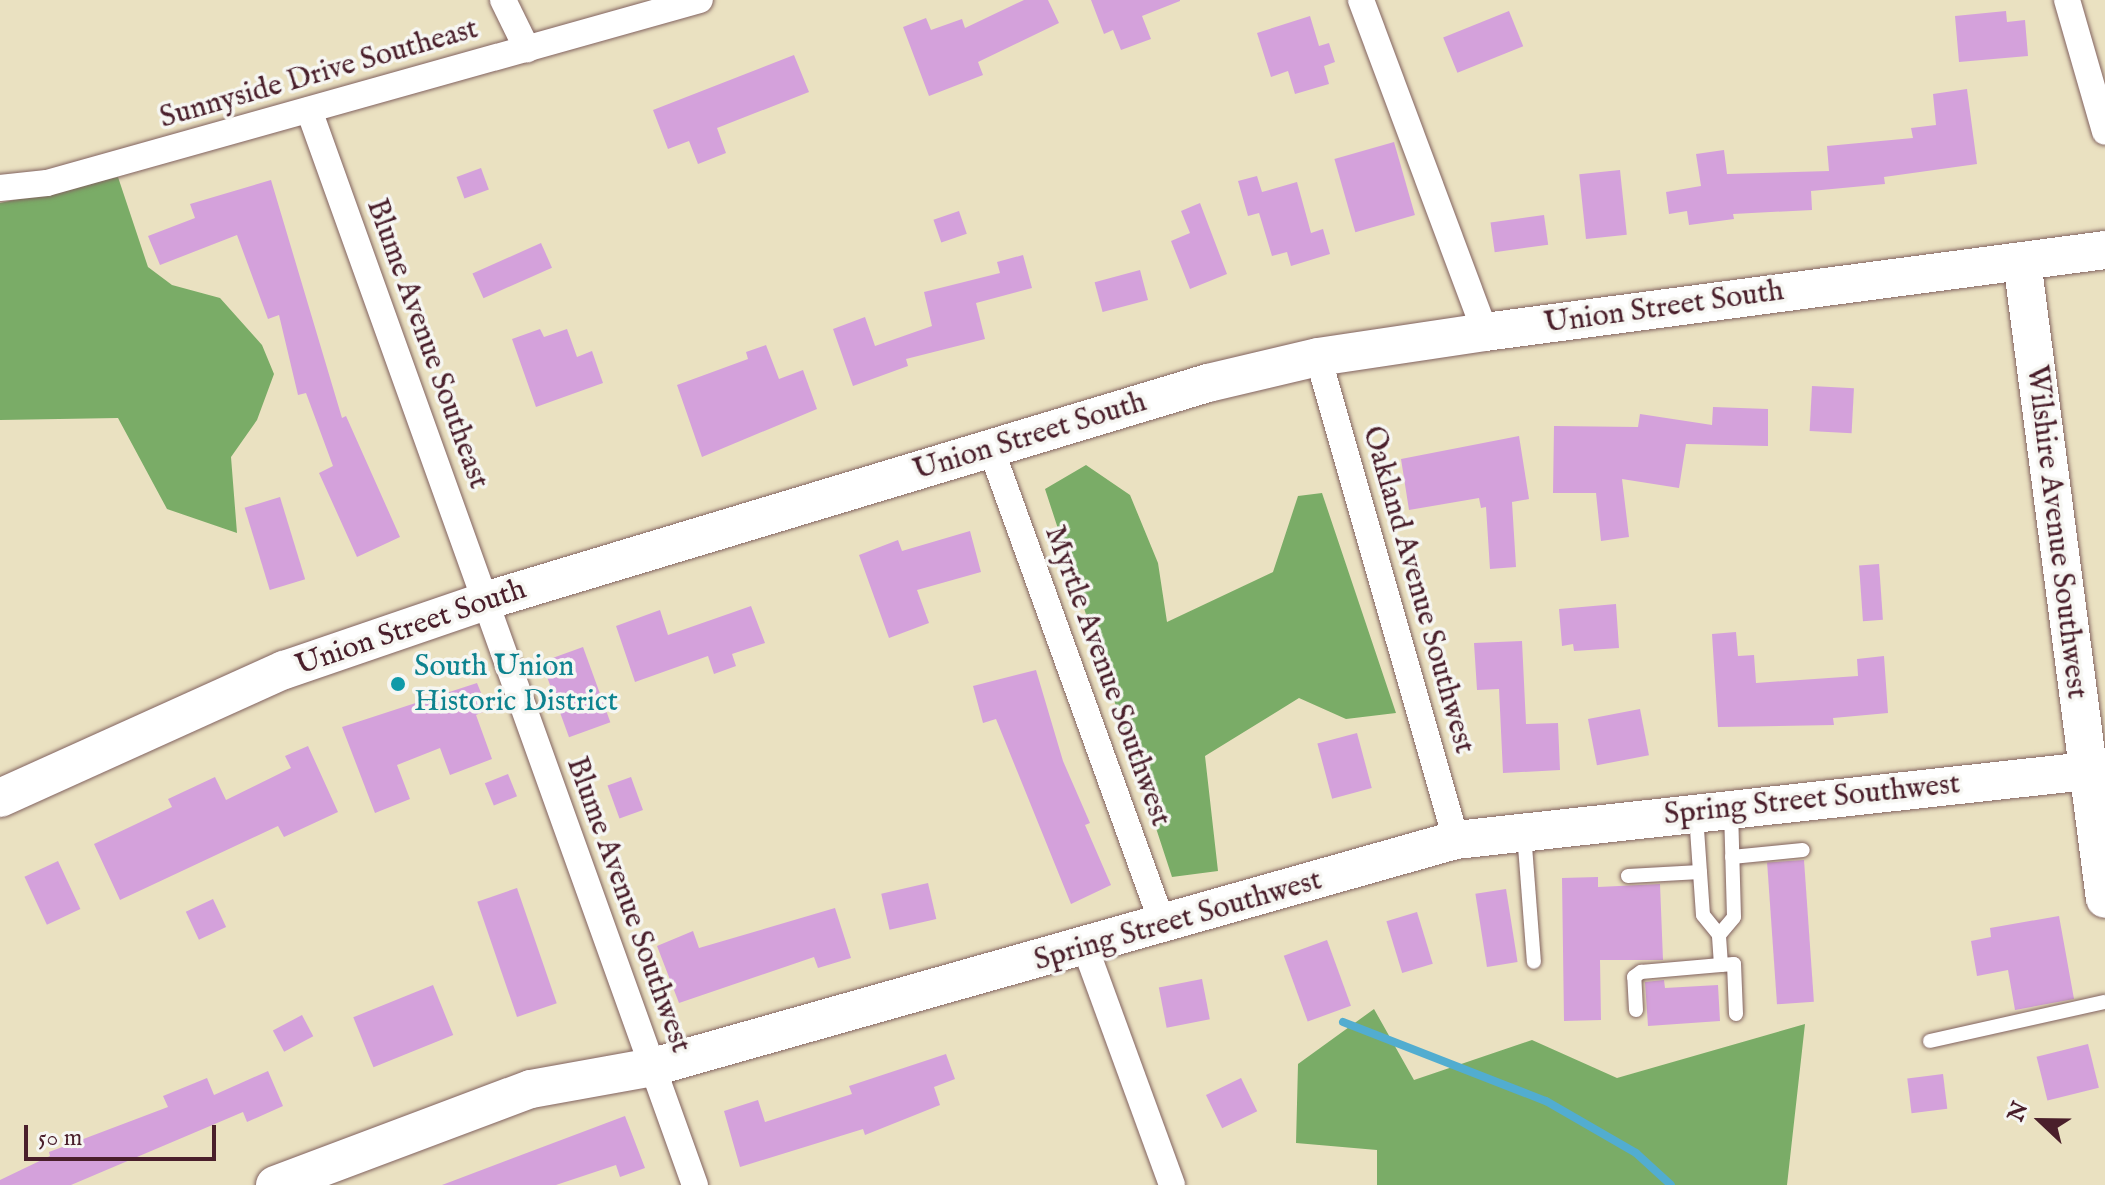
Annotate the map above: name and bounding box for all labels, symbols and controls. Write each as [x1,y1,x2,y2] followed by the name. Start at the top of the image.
[156,11,482,137] street label: Sunnyside Drive Southeast
[358,194,496,494] street label: Blume Avenue Southeast
[1542,273,1786,343] street label: Union Street South
[2018,363,2094,701] street label: Wilshire Avenue Southwest
[909,384,1151,490] street label: Union Street South
[1354,422,1482,758] street label: Oakland Avenue Southwest
[1036,521,1178,831] street label: Myrtle Avenue Southwest
[291,572,531,684] street label: Union Street South
[414,649,618,720] place label: South Union Historic District
[389,675,407,693] marker: South Union Historic District
[558,752,698,1058] street label: Blume Avenue Southwest
[1662,767,1962,833] street label: Spring Street Southwest
[1030,863,1326,979] street label: Spring Street Southwest
[2001,1081,2081,1161] north arrow
[2002,1098,2035,1126] text: N
[28,1109,220,1159] scale bar
[38,1123,82,1154] text: 50 m

